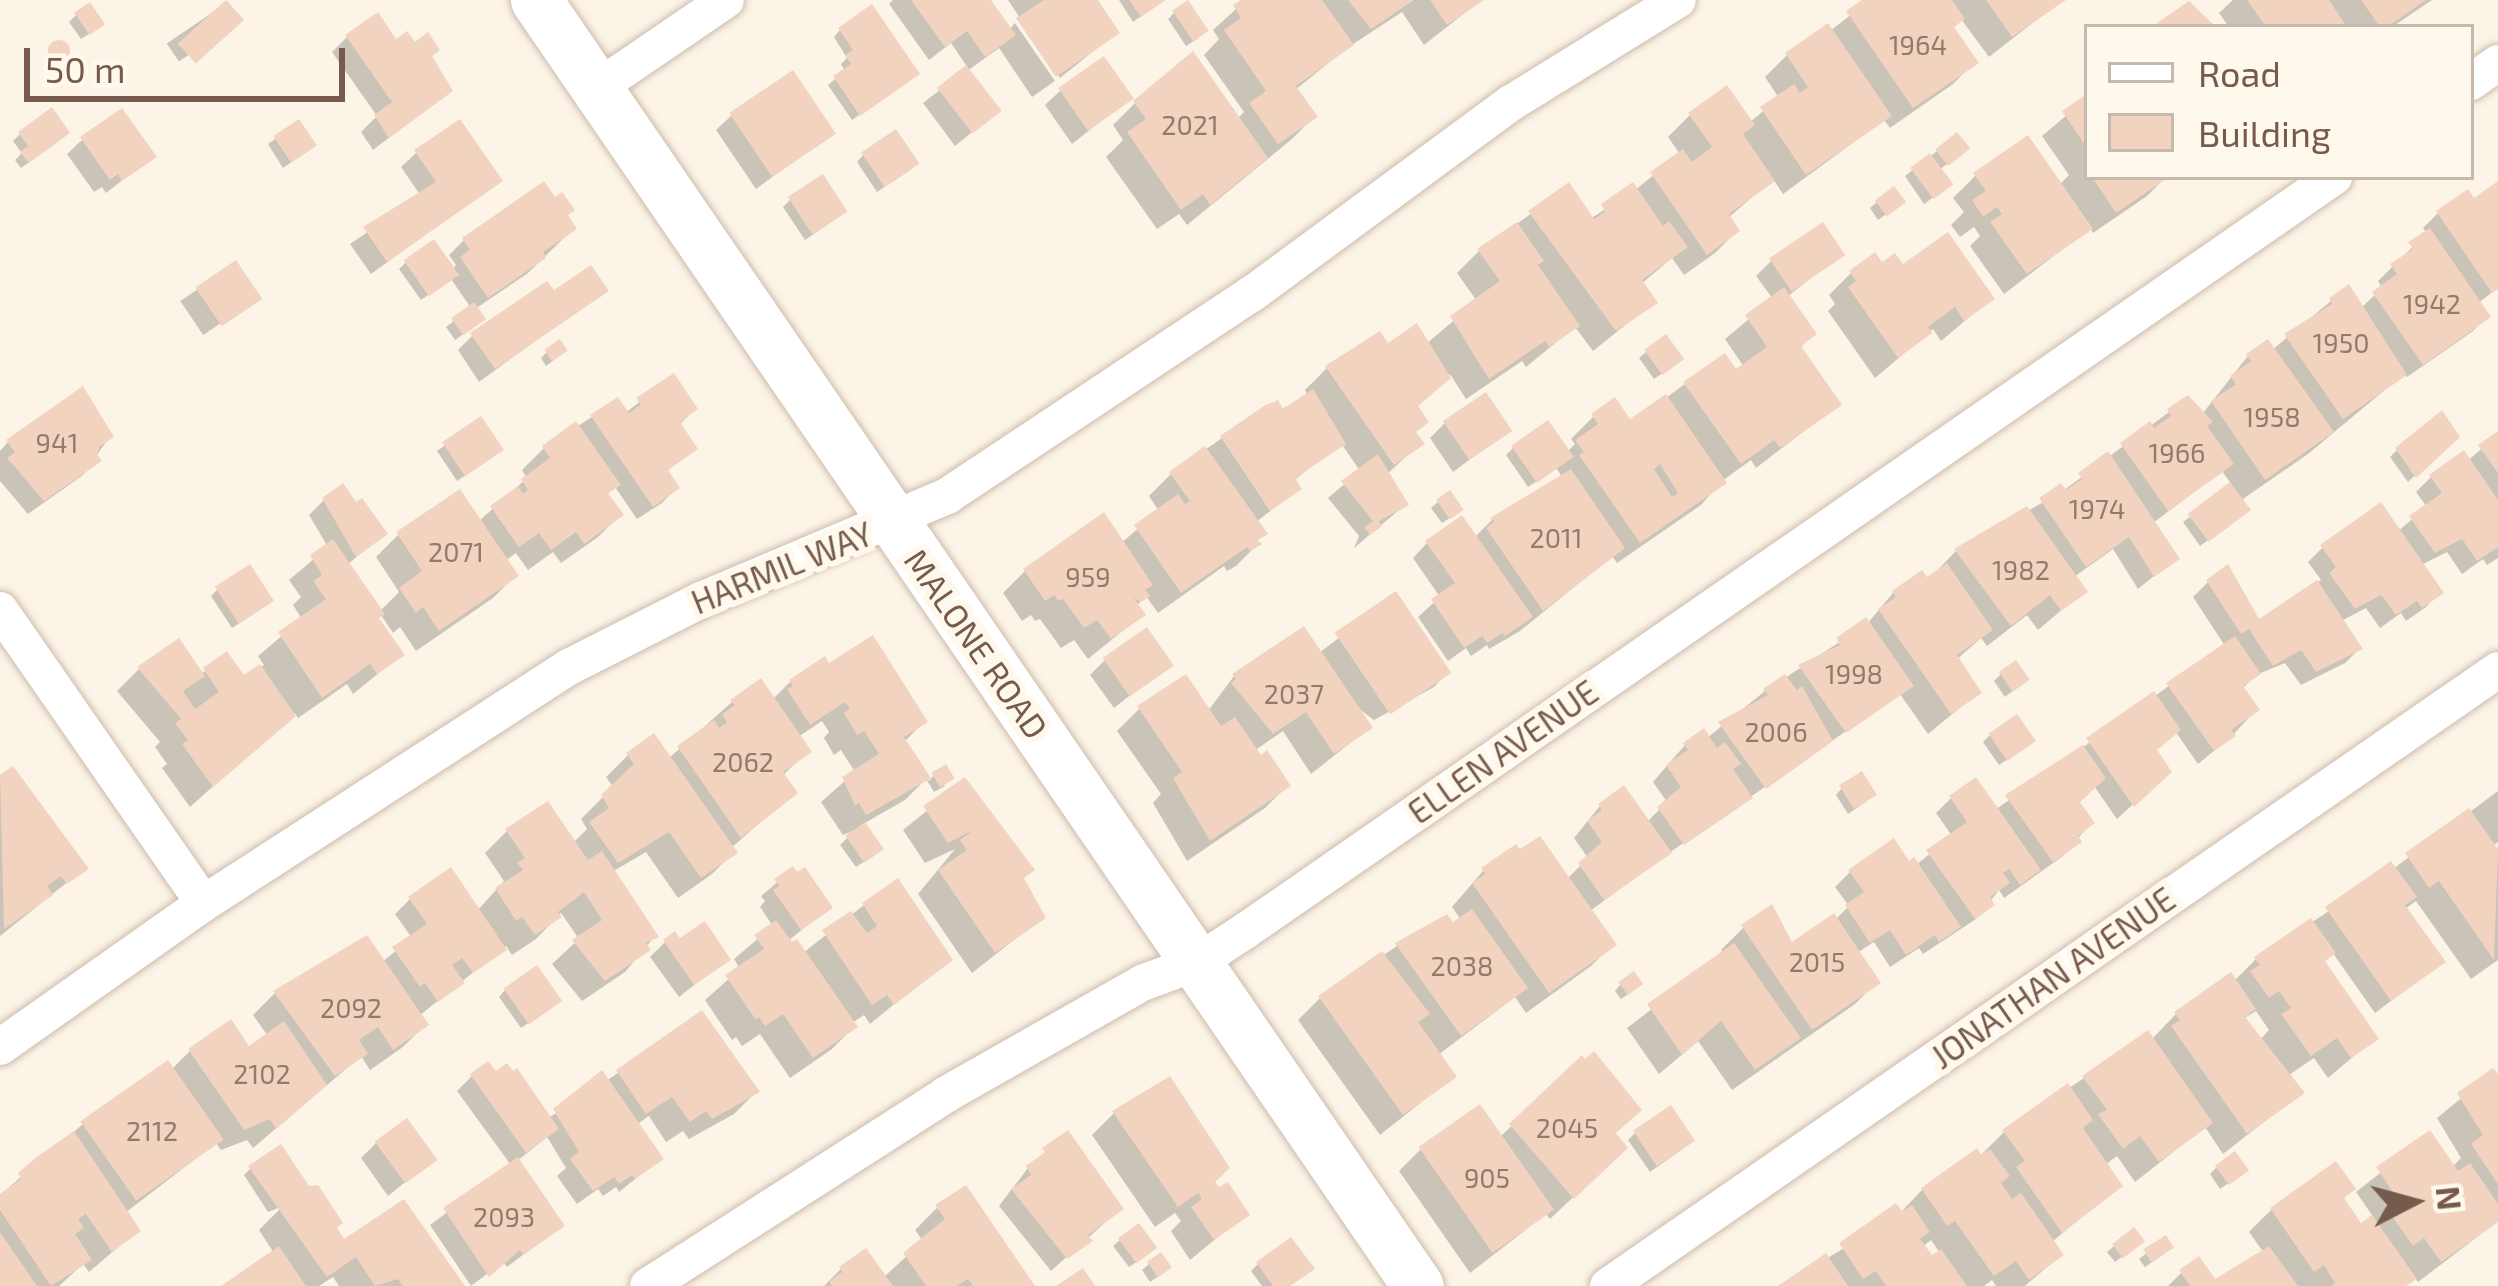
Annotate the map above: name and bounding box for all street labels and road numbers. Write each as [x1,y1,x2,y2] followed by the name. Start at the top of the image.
[685,514,879,622] street label: HARMIL WAY
[896,542,1056,746] street label: MALONE ROAD
[1400,672,1606,832] street label: ELLEN AVENUE
[1923,879,2183,1077] street label: JONATHAN AVENUE

